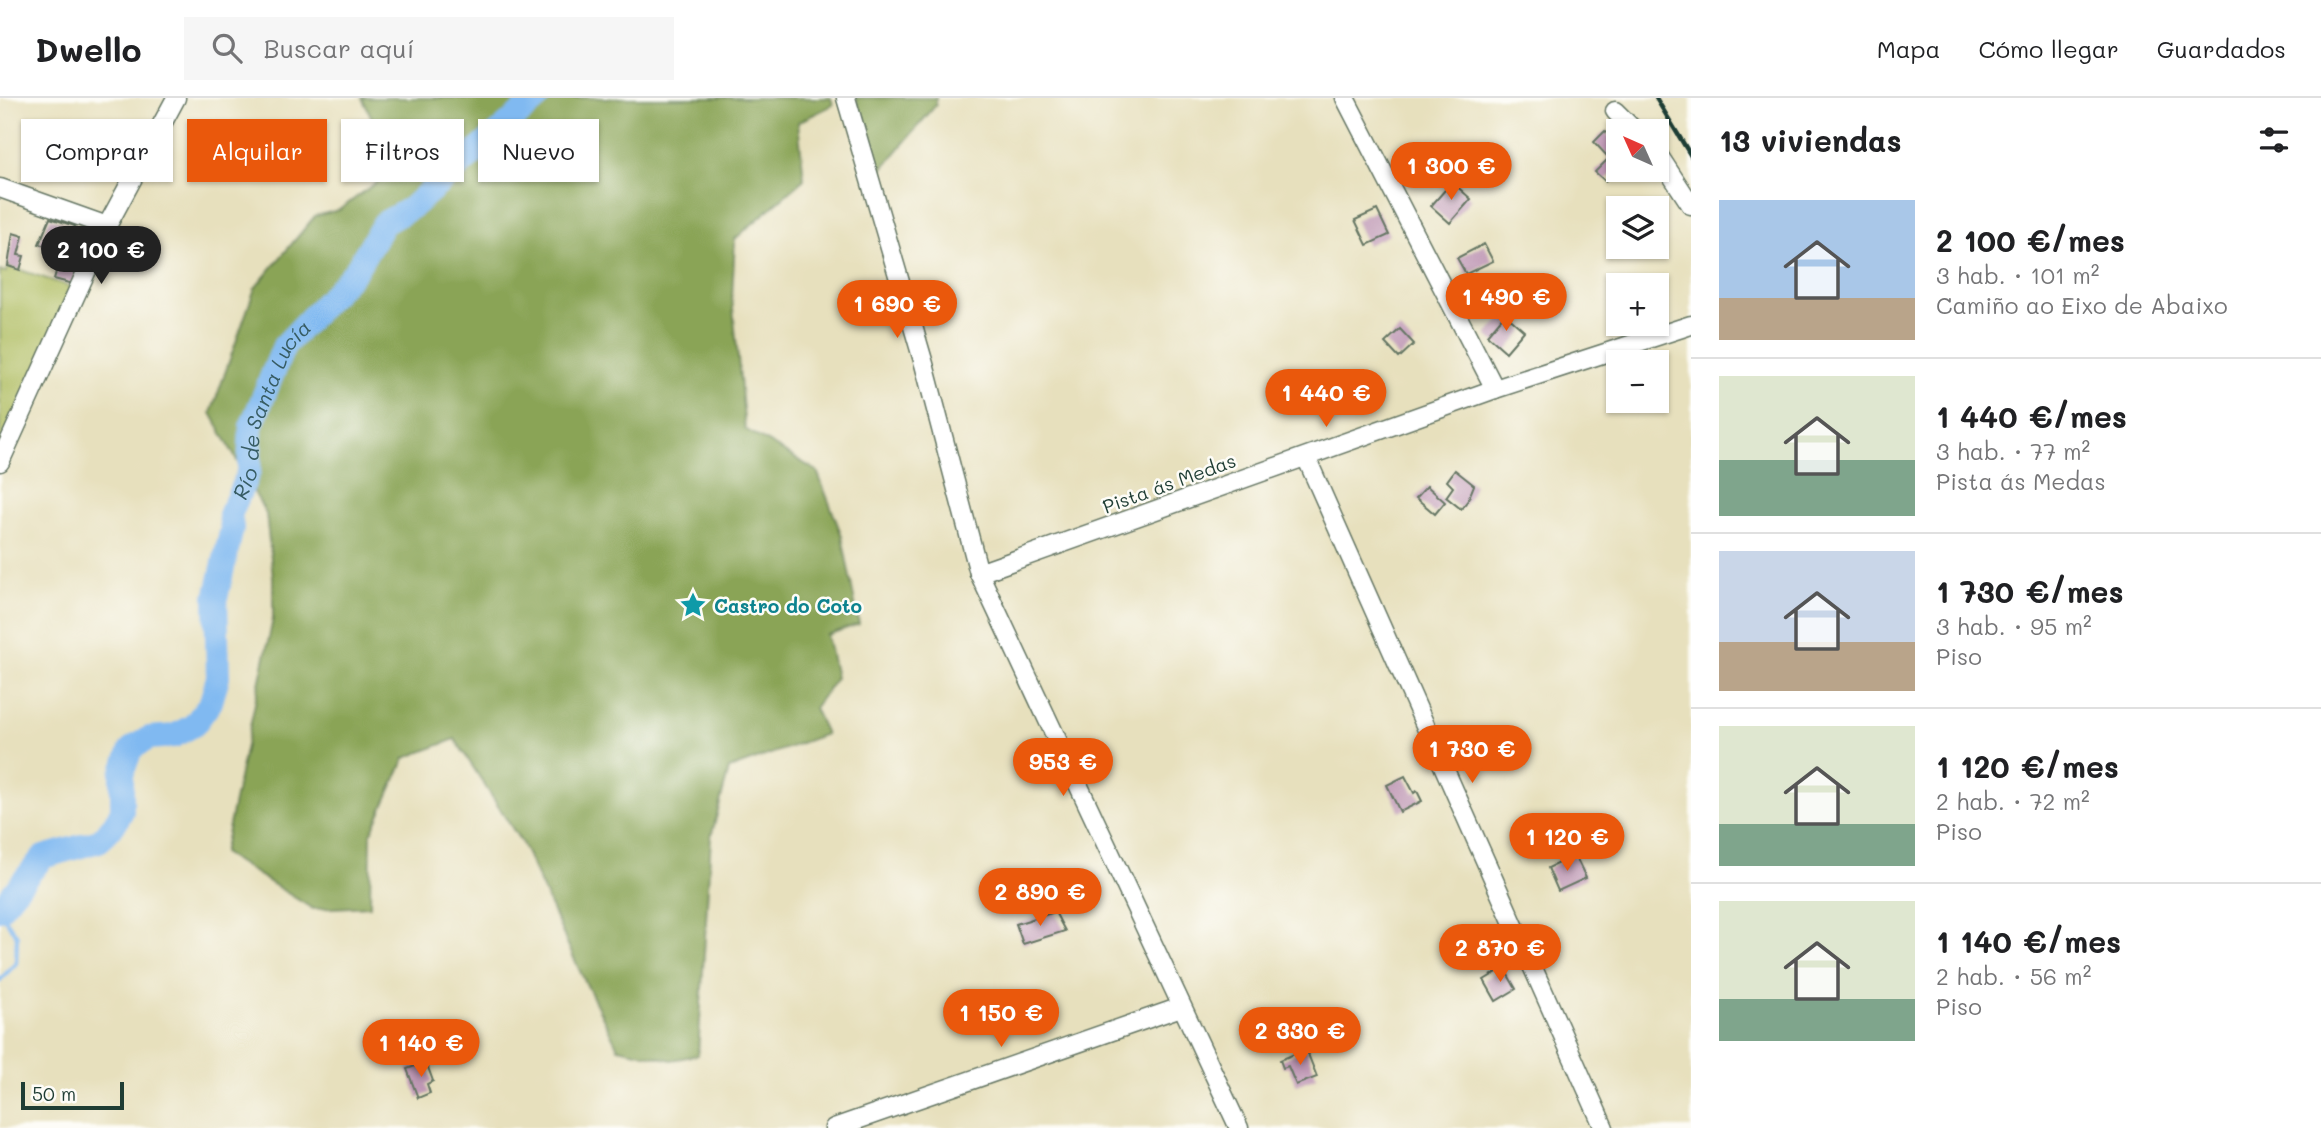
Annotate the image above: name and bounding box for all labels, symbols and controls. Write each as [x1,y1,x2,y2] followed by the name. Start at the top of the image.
[184,17,674,80] search box
[35,27,142,70] text: Dwello
[208,29,246,67] icon: search
[264,31,415,65] text: Buscar aquí
[1877,33,1941,64] text: Mapa
[1979,33,2119,64] text: Cómo llegar
[2157,33,2286,64] text: Guardados
[21,119,173,182] chip: Comprar
[187,119,327,182] chip: Alquilar
[341,119,464,182] chip: Filtros
[478,119,599,182] chip: Nuevo
[1606,119,1670,182] north arrow
[1606,119,1669,413] map controls
[1719,120,1902,160] text: 13 viviendas
[2255,121,2293,159] icon: filters
[1386,142,1516,202] pin: 1 300 €
[1407,150,1495,180] text: 1 300 €
[1606,196,1669,259] button: layers
[1936,220,2125,260] text: 2 100 €/mes
[36,226,166,286] pin: 2 100 €
[1775,228,1859,312] icon: home
[57,234,145,264] text: 2 100 €
[1936,260,2099,290] text: 3 hab. · 101 m²
[1606,273,1669,336] button: +
[1441,274,1571,333] pin: 1 490 €
[832,280,962,340] pin: 1 690 €
[1462,281,1550,311] text: 1 490 €
[853,288,941,318] text: 1 690 €
[1936,290,2228,320] text: Camiño ao Eixo de Abaixo
[225,314,316,503] water label: Río de Santa Lucía
[1606,350,1669,413] button: −
[1261,370,1391,429] pin: 1 440 €
[1281,377,1371,407] text: 1 440 €
[1936,396,2127,436] text: 1 440 €/mes
[1775,404,1859,488] icon: home
[1936,436,2090,466] text: 3 hab. · 77 m²
[1099,447,1239,519] street label: Pista ás Medas
[1936,466,2106,496] text: Pista ás Medas
[1936,571,2124,611] text: 1 730 €/mes
[1775,579,1859,663] icon: home
[678,590,708,620] place icon: Castro do Coto
[714,593,862,618] place label: Castro do Coto
[1936,611,2092,641] text: 3 hab. · 95 m²
[1936,641,1982,671] text: Piso
[1407,726,1537,785] pin: 1 730 €
[1429,733,1515,763] text: 1 730 €
[1014,738,1112,798] pin: 953 €
[1029,746,1097,776] text: 953 €
[1936,746,2119,786] text: 1 120 €/mes
[1775,754,1859,838] icon: home
[1936,786,2090,816] text: 2 hab. · 72 m²
[1502,814,1632,873] pin: 1 120 €
[1936,816,1982,846] text: Piso
[1525,821,1609,851] text: 1 120 €
[975,868,1105,928] pin: 2 890 €
[995,876,1085,906] text: 2 890 €
[1936,921,2121,961] text: 1 140 €/mes
[1435,924,1565,984] pin: 2 870 €
[1775,929,1859,1013] icon: home
[1455,932,1545,962] text: 2 870 €
[1936,961,2091,991] text: 2 hab. · 56 m²
[936,990,1066,1049] pin: 1 150 €
[1936,991,1982,1021] text: Piso
[959,997,1043,1027] text: 1 150 €
[1235,1007,1365,1067] pin: 2 330 €
[1255,1015,1345,1045] text: 2 330 €
[356,1020,486,1079] pin: 1 140 €
[379,1027,463,1057] text: 1 140 €
[21,1079,124,1111] scale bar
[32,1081,76,1106] text: 50 m

